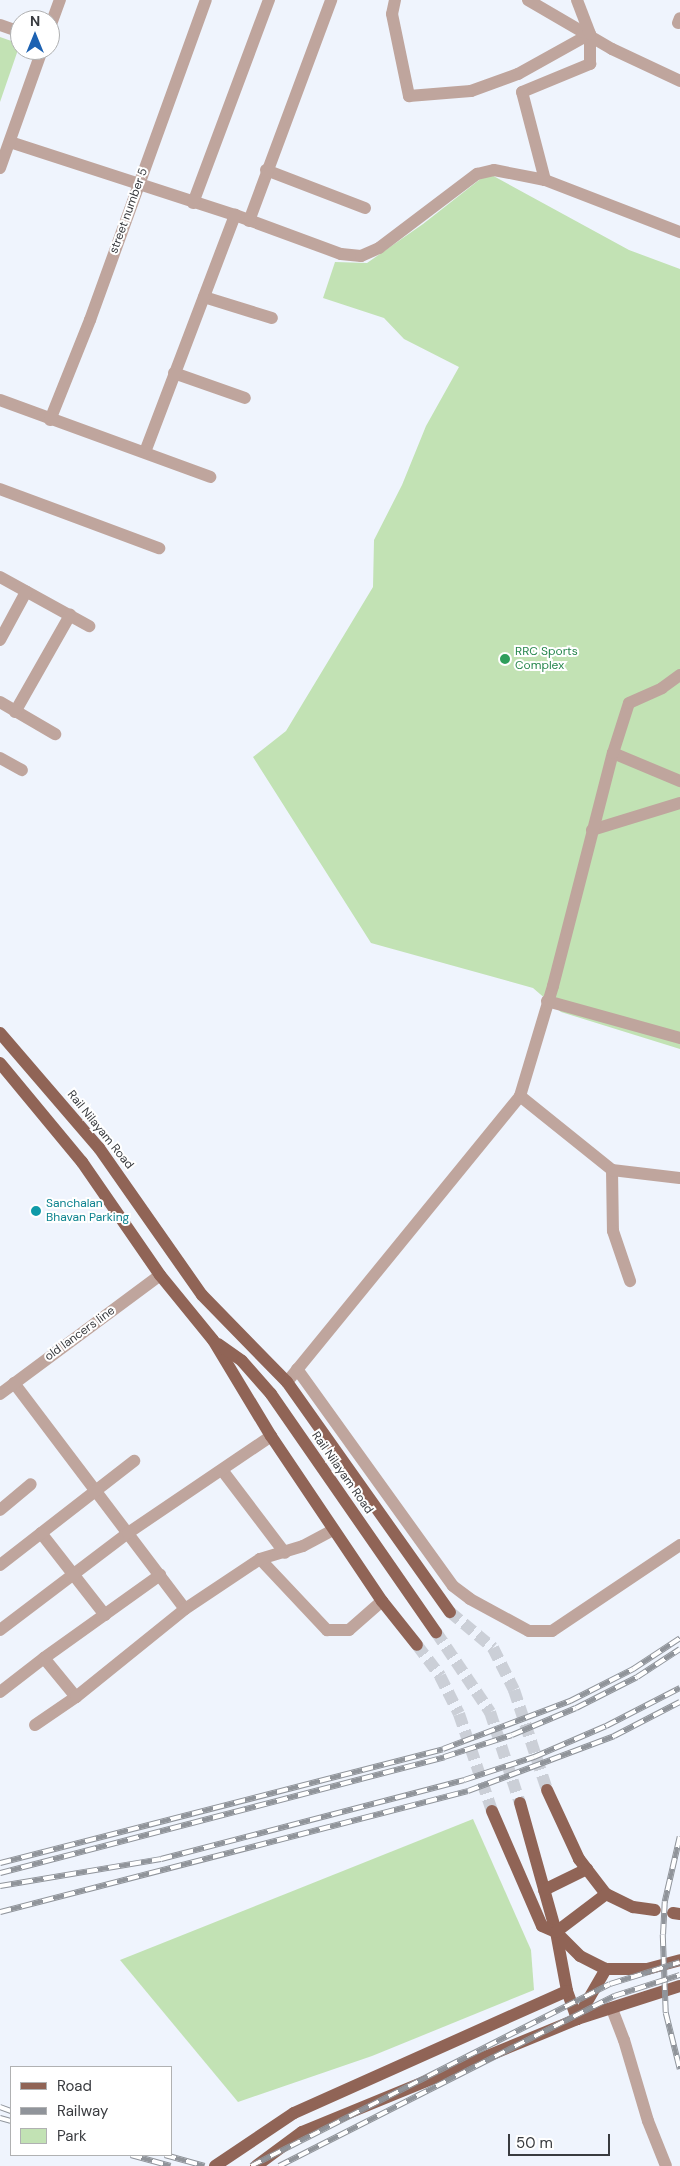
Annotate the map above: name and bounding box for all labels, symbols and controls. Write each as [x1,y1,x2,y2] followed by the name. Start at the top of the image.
[10,10,60,60] north arrow
[30,12,40,30] text: N
[107,166,151,256] street label: street number 5
[515,645,578,673] place label: RRC Sports Complex
[499,653,511,665] marker: RRC Sports Complex
[64,1088,136,1172] street label: Rail Nilayam Road
[46,1197,129,1225] place label: Sanchalan Bhavan Parking
[30,1205,42,1217] marker: Sanchalan Bhavan Parking
[42,1304,118,1364] street label: old lancers line
[308,1429,376,1517] street label: Rail Nilayam Road
[10,2066,172,2156] legend
[57,2076,92,2096] text: Road
[57,2101,108,2121] text: Railway
[510,2124,612,2156] scale bar
[57,2126,87,2146] text: Park
[516,2133,553,2153] text: 50 m

